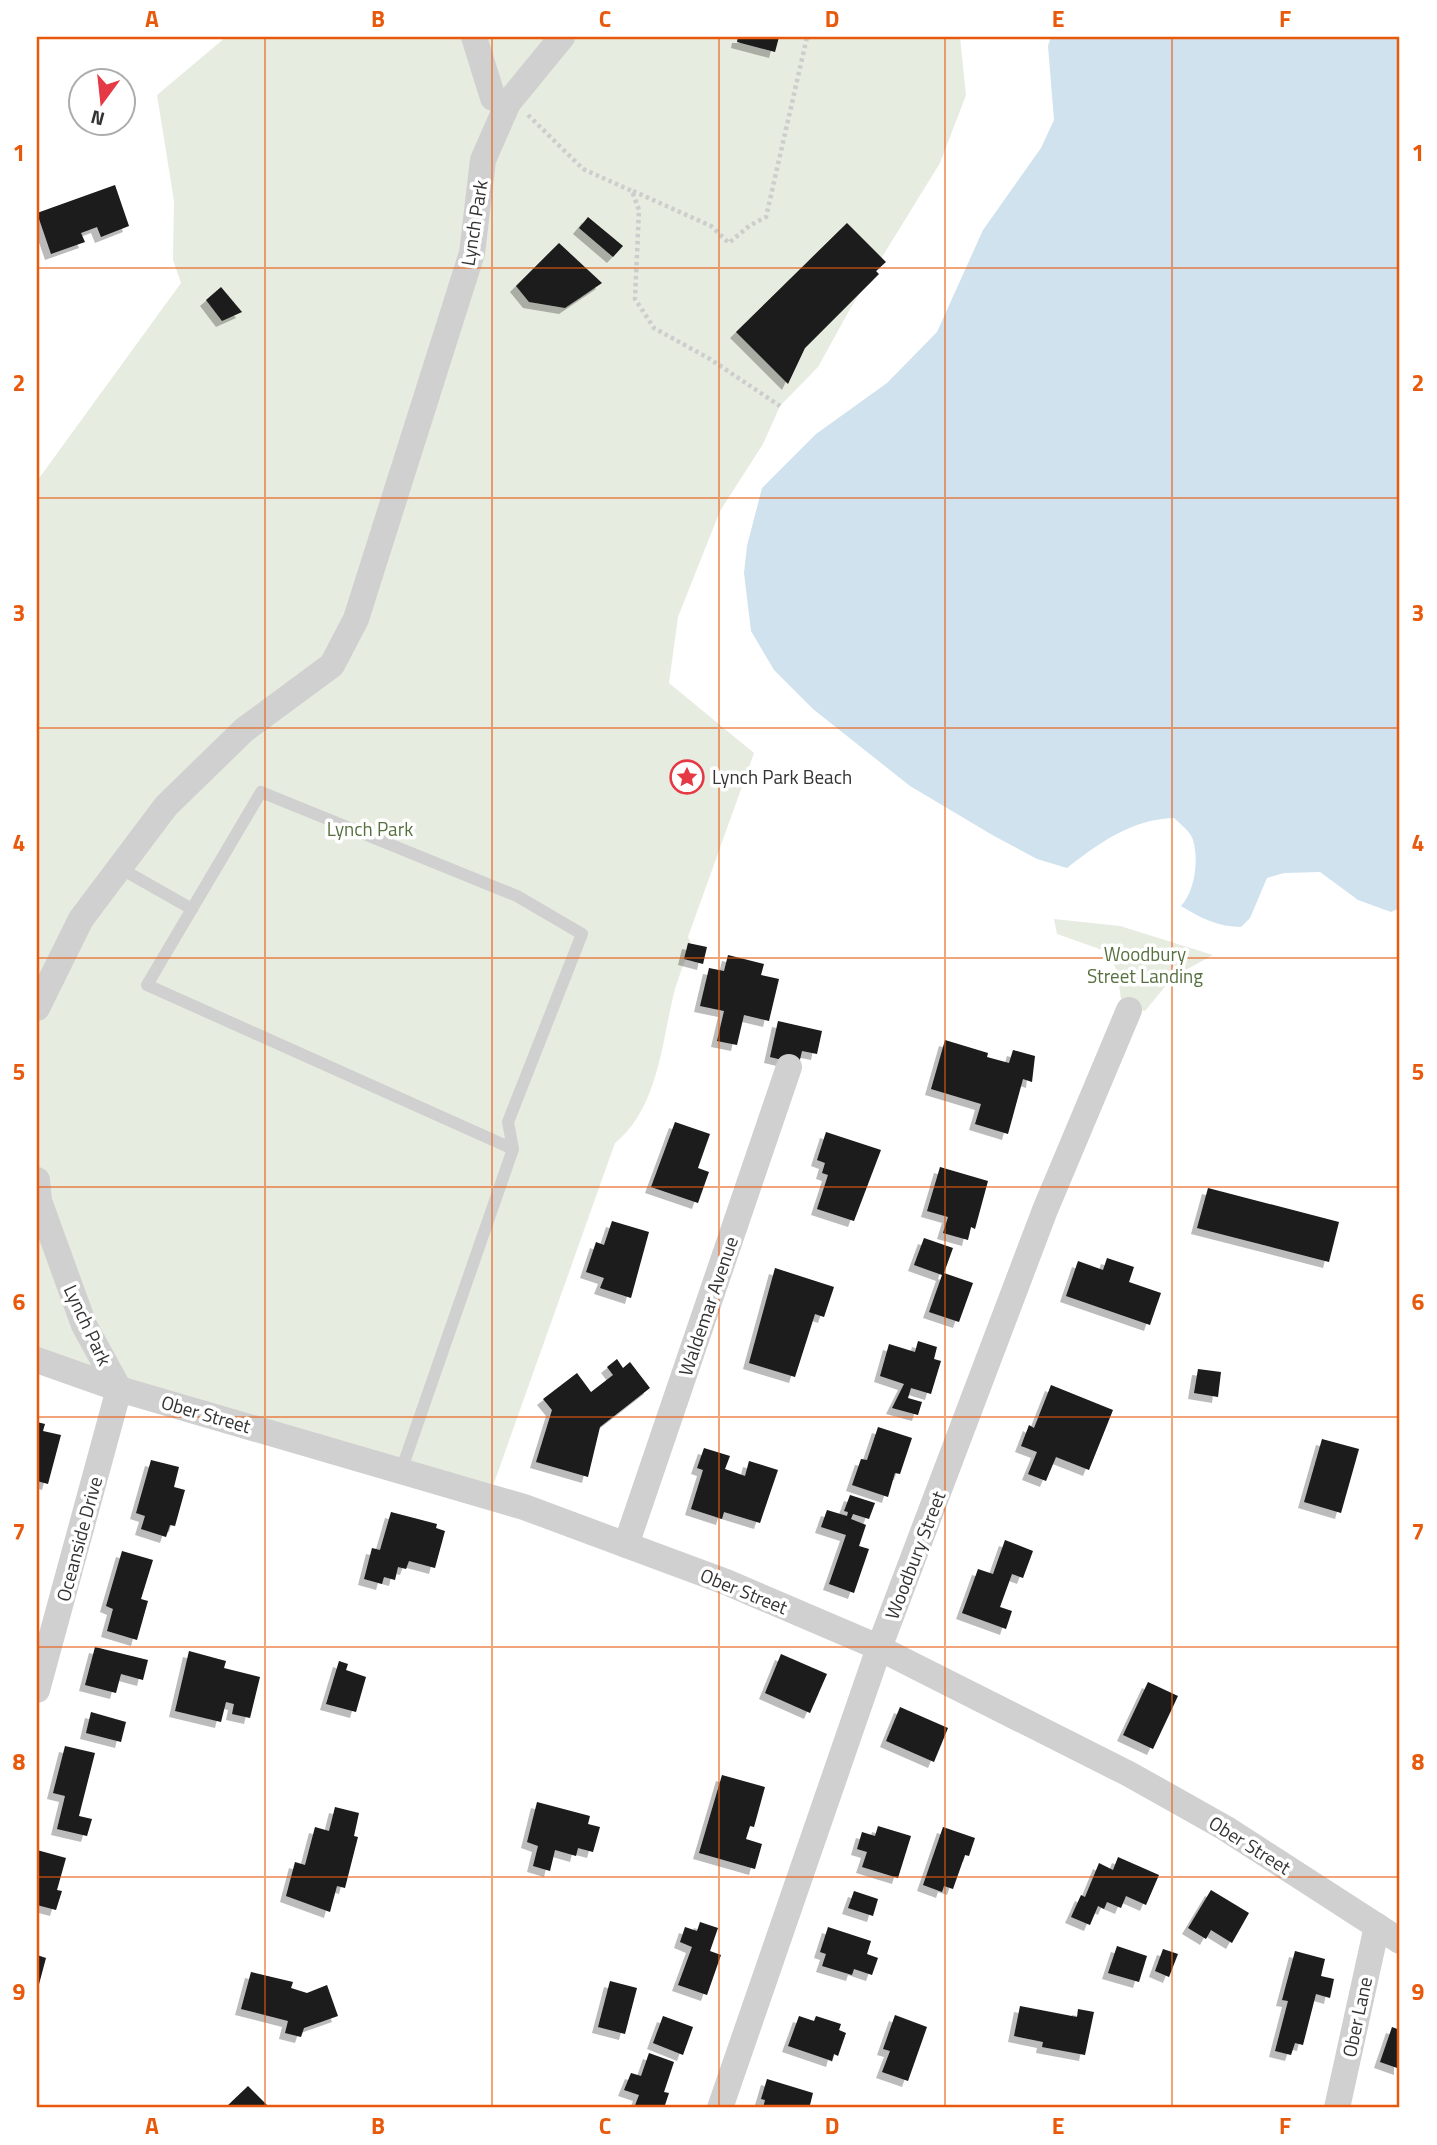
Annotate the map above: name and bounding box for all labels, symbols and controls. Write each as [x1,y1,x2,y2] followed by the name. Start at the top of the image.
[145,1,159,36] text: A
[371,1,385,36] text: B
[599,1,611,36] text: C
[825,1,839,36] text: D
[1052,1,1064,36] text: E
[1279,1,1291,36] text: F
[66,66,136,136] north arrow
[87,103,108,135] text: N
[13,135,25,170] text: 1
[1412,135,1424,170] text: 1
[452,178,495,268] street label: Lynch Park
[13,365,25,400] text: 2
[1412,365,1424,400] text: 2
[13,595,25,630] text: 3
[1412,595,1424,630] text: 3
[668,758,706,796] place icon: Lynch Park Beach
[712,762,852,791] place label: Lynch Park Beach
[327,814,413,843] park label: Lynch Park
[13,825,25,860] text: 4
[1412,825,1424,860] text: 4
[1087,939,1203,990] park label: Woodbury Street Landing
[13,1054,25,1089] text: 5
[1412,1054,1424,1089] text: 5
[670,1232,745,1379] street label: Waldemar Avenue
[57,1279,120,1370] street label: Lynch Park
[13,1284,26,1319] text: 6
[1412,1284,1425,1319] text: 6
[158,1387,255,1440] street label: Ober Street
[48,1473,109,1605] street label: Oceanside Drive
[877,1486,952,1623] street label: Woodbury Street
[13,1514,25,1549] text: 7
[1412,1514,1424,1549] text: 7
[696,1560,793,1621] street label: Ober Street
[13,1744,26,1779] text: 8
[1412,1744,1425,1779] text: 8
[1204,1808,1297,1881] street label: Ober Street
[13,1974,26,2009] text: 9
[1334,1974,1379,2060] street label: Ober Lane
[1412,1974,1425,2009] text: 9
[145,2108,159,2143] text: A
[371,2108,385,2143] text: B
[599,2108,611,2143] text: C
[825,2108,839,2143] text: D
[1052,2108,1064,2143] text: E
[1279,2108,1291,2143] text: F

